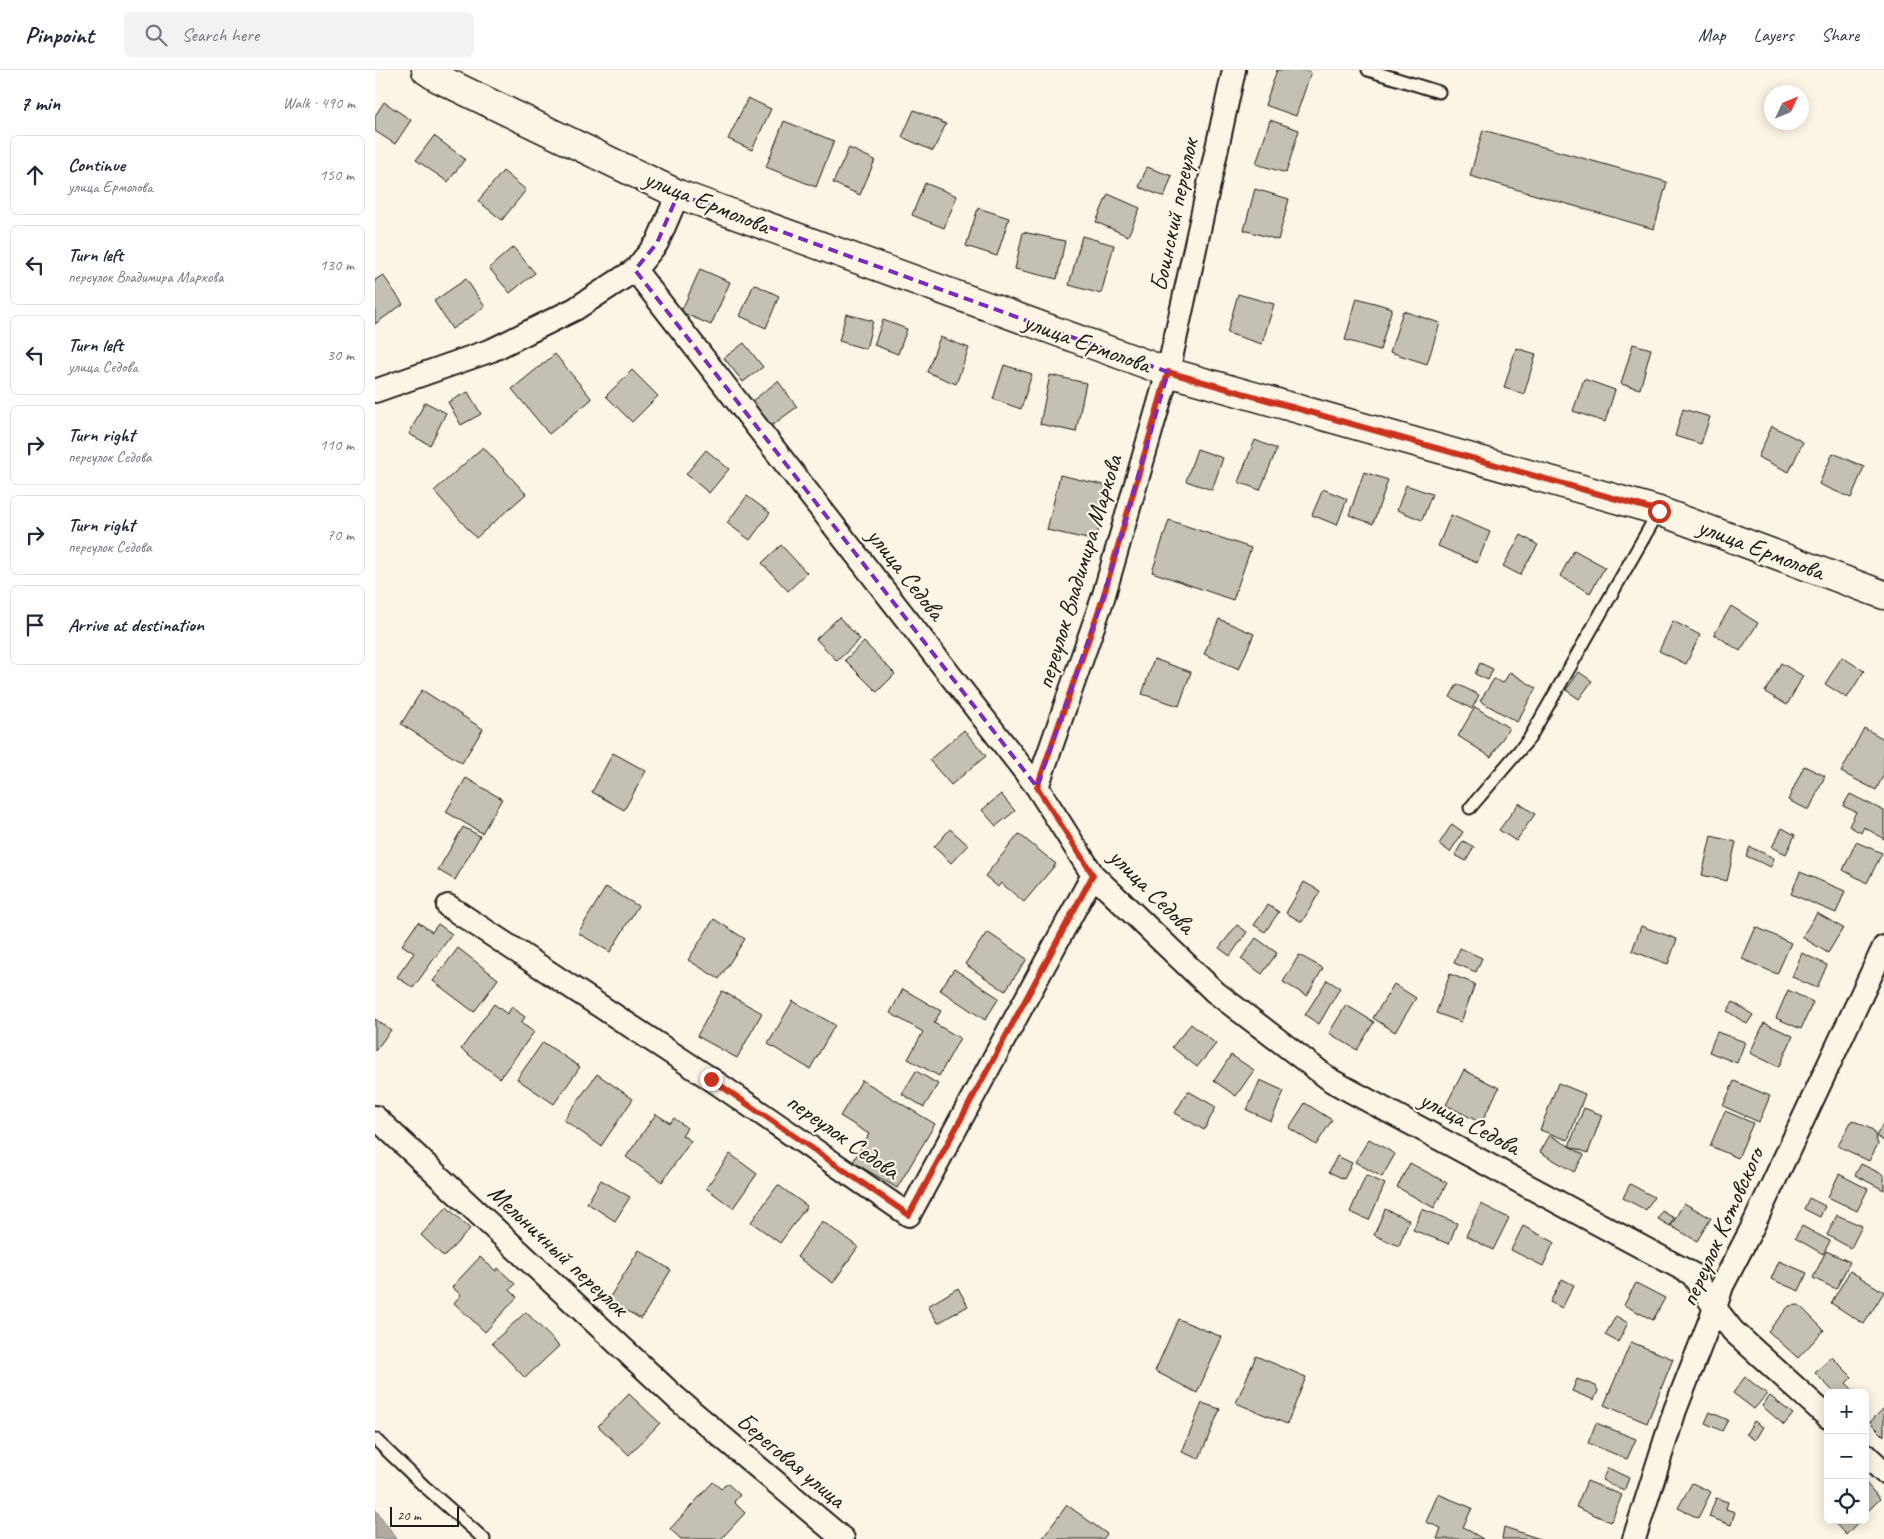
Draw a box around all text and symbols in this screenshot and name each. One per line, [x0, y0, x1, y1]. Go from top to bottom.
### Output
search box [124, 12, 474, 57]
text: Pinpoint [25, 20, 94, 50]
icon: search [142, 21, 170, 49]
text: Search here [182, 23, 259, 47]
text: Map [1698, 24, 1726, 46]
text: Layers [1754, 24, 1793, 46]
text: Share [1821, 24, 1859, 46]
north arrow [1764, 85, 1809, 130]
text: 7 min [20, 90, 60, 116]
text: Walk · 490 m [283, 93, 355, 113]
street label: Боинский переулок [1142, 133, 1206, 294]
text: Continue [68, 153, 125, 177]
icon: ahead [21, 161, 49, 189]
street label: улица Ермолова [638, 162, 777, 243]
text: 150 m [320, 165, 354, 185]
text: улица Ермолова [68, 177, 153, 197]
text: Turn left [68, 243, 123, 267]
icon: left [21, 251, 49, 279]
text: 130 m [320, 255, 354, 275]
text: переулок Владимира Маркова [68, 267, 223, 287]
street label: улица Ермолова [1017, 305, 1157, 382]
text: Turn left [68, 333, 123, 357]
icon: left [21, 341, 49, 369]
text: 30 m [327, 345, 354, 365]
text: улица Седова [68, 357, 138, 377]
text: Turn right [68, 423, 135, 447]
icon: right [21, 431, 49, 459]
text: 110 m [320, 435, 354, 455]
text: переулок Седова [68, 447, 152, 467]
street label: переулок Владимира Маркова [1028, 449, 1130, 693]
route start [1648, 500, 1671, 523]
street label: улица Ермолова [1692, 510, 1831, 589]
text: Turn right [68, 513, 135, 537]
street label: улица Седова [859, 520, 954, 629]
icon: right [21, 521, 49, 549]
text: 70 m [327, 525, 354, 545]
text: переулок Седова [68, 537, 152, 557]
icon: arrive [21, 611, 49, 639]
text: Arrive at destination [68, 613, 204, 637]
street label: улица Седова [1101, 840, 1204, 943]
route end [700, 1068, 723, 1091]
street label: улица Седова [1413, 1082, 1528, 1164]
street label: переулок Седова [780, 1085, 907, 1188]
street label: переулок Котовского [1673, 1140, 1773, 1311]
street label: Мельничный переулок [481, 1177, 637, 1325]
map controls [1824, 1389, 1869, 1524]
button: + [1824, 1389, 1869, 1434]
street label: Береговая улица [730, 1405, 854, 1516]
button: − [1824, 1434, 1869, 1479]
button: locate [1824, 1479, 1869, 1524]
scale bar [390, 1504, 459, 1527]
text: 20 m [397, 1507, 421, 1524]

